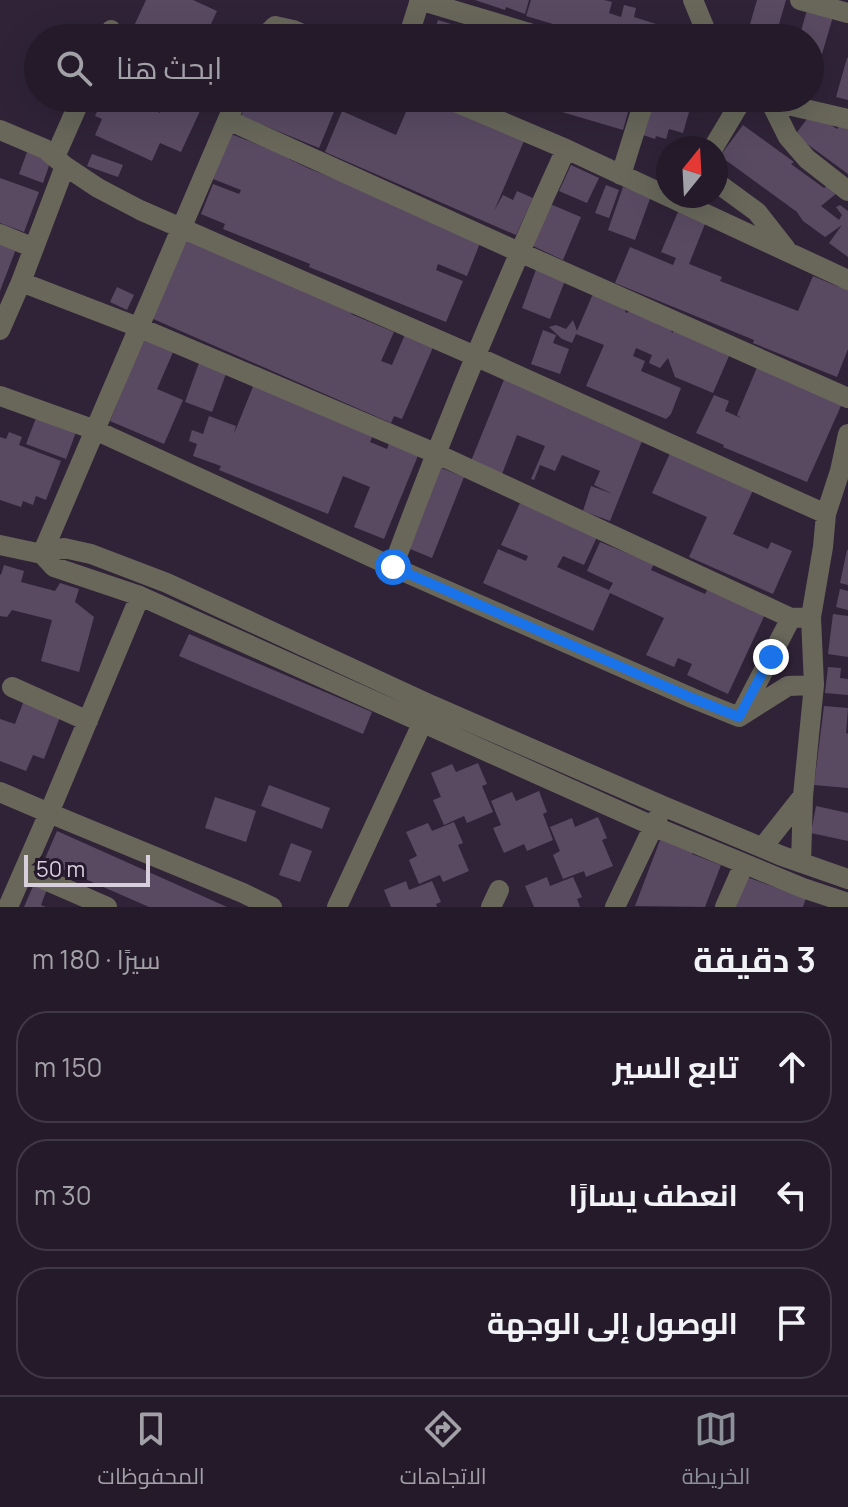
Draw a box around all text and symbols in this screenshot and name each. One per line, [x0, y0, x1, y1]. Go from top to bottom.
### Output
search box [24, 24, 824, 112]
icon: search [52, 46, 96, 90]
text: ابحث هنا [116, 47, 222, 88]
north arrow [656, 136, 728, 208]
route start [375, 549, 411, 585]
route end [753, 639, 789, 675]
scale bar [24, 851, 150, 887]
text: 50 m [36, 854, 85, 884]
text: 3 دقيقة [693, 936, 816, 982]
text: سيرًا · 180 m [32, 941, 161, 977]
icon: ahead [770, 1045, 814, 1089]
text: تابع السير [613, 1046, 738, 1087]
text: 150 m [34, 1049, 102, 1085]
icon: left [770, 1173, 814, 1217]
text: انعطف يسارًا [568, 1174, 738, 1215]
text: 30 m [34, 1177, 92, 1213]
icon: arrive [770, 1301, 814, 1345]
text: الوصول إلى الوجهة [487, 1302, 738, 1343]
tab: المحفوظات [98, 1407, 205, 1497]
tab: الاتجاهات [400, 1407, 487, 1497]
tab: الخريطة [682, 1407, 750, 1497]

